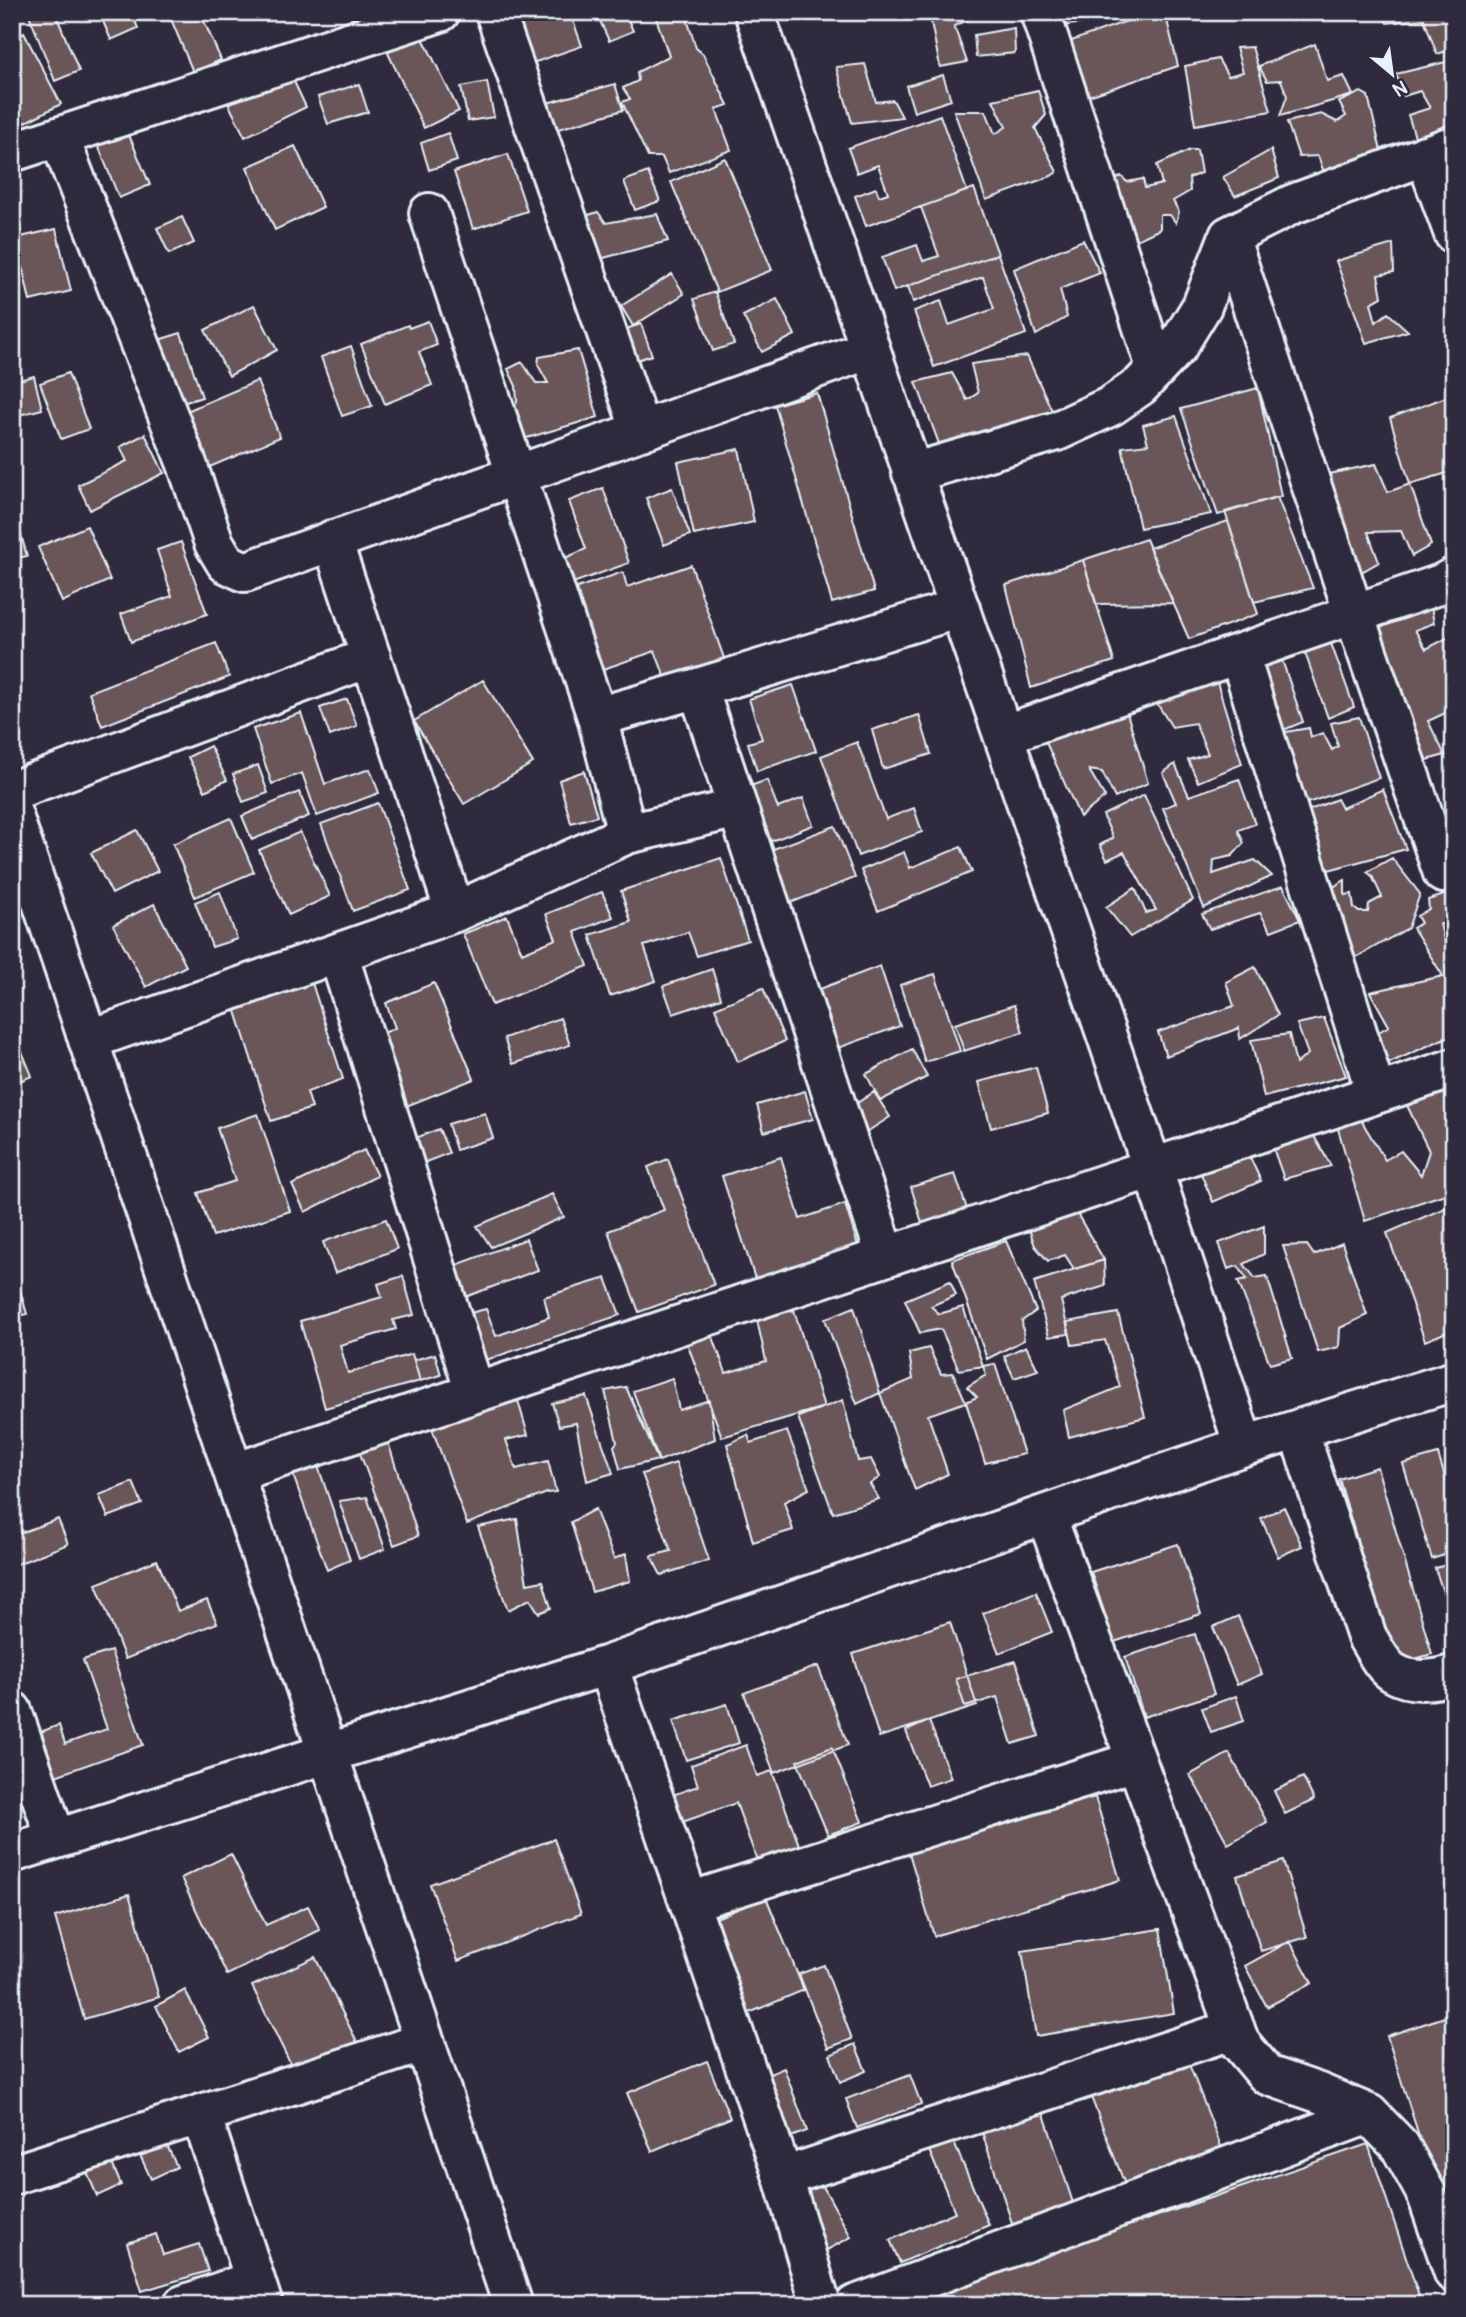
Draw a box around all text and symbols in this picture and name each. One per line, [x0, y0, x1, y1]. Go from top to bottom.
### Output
north arrow [1358, 38, 1428, 108]
text: N [1388, 74, 1411, 102]

